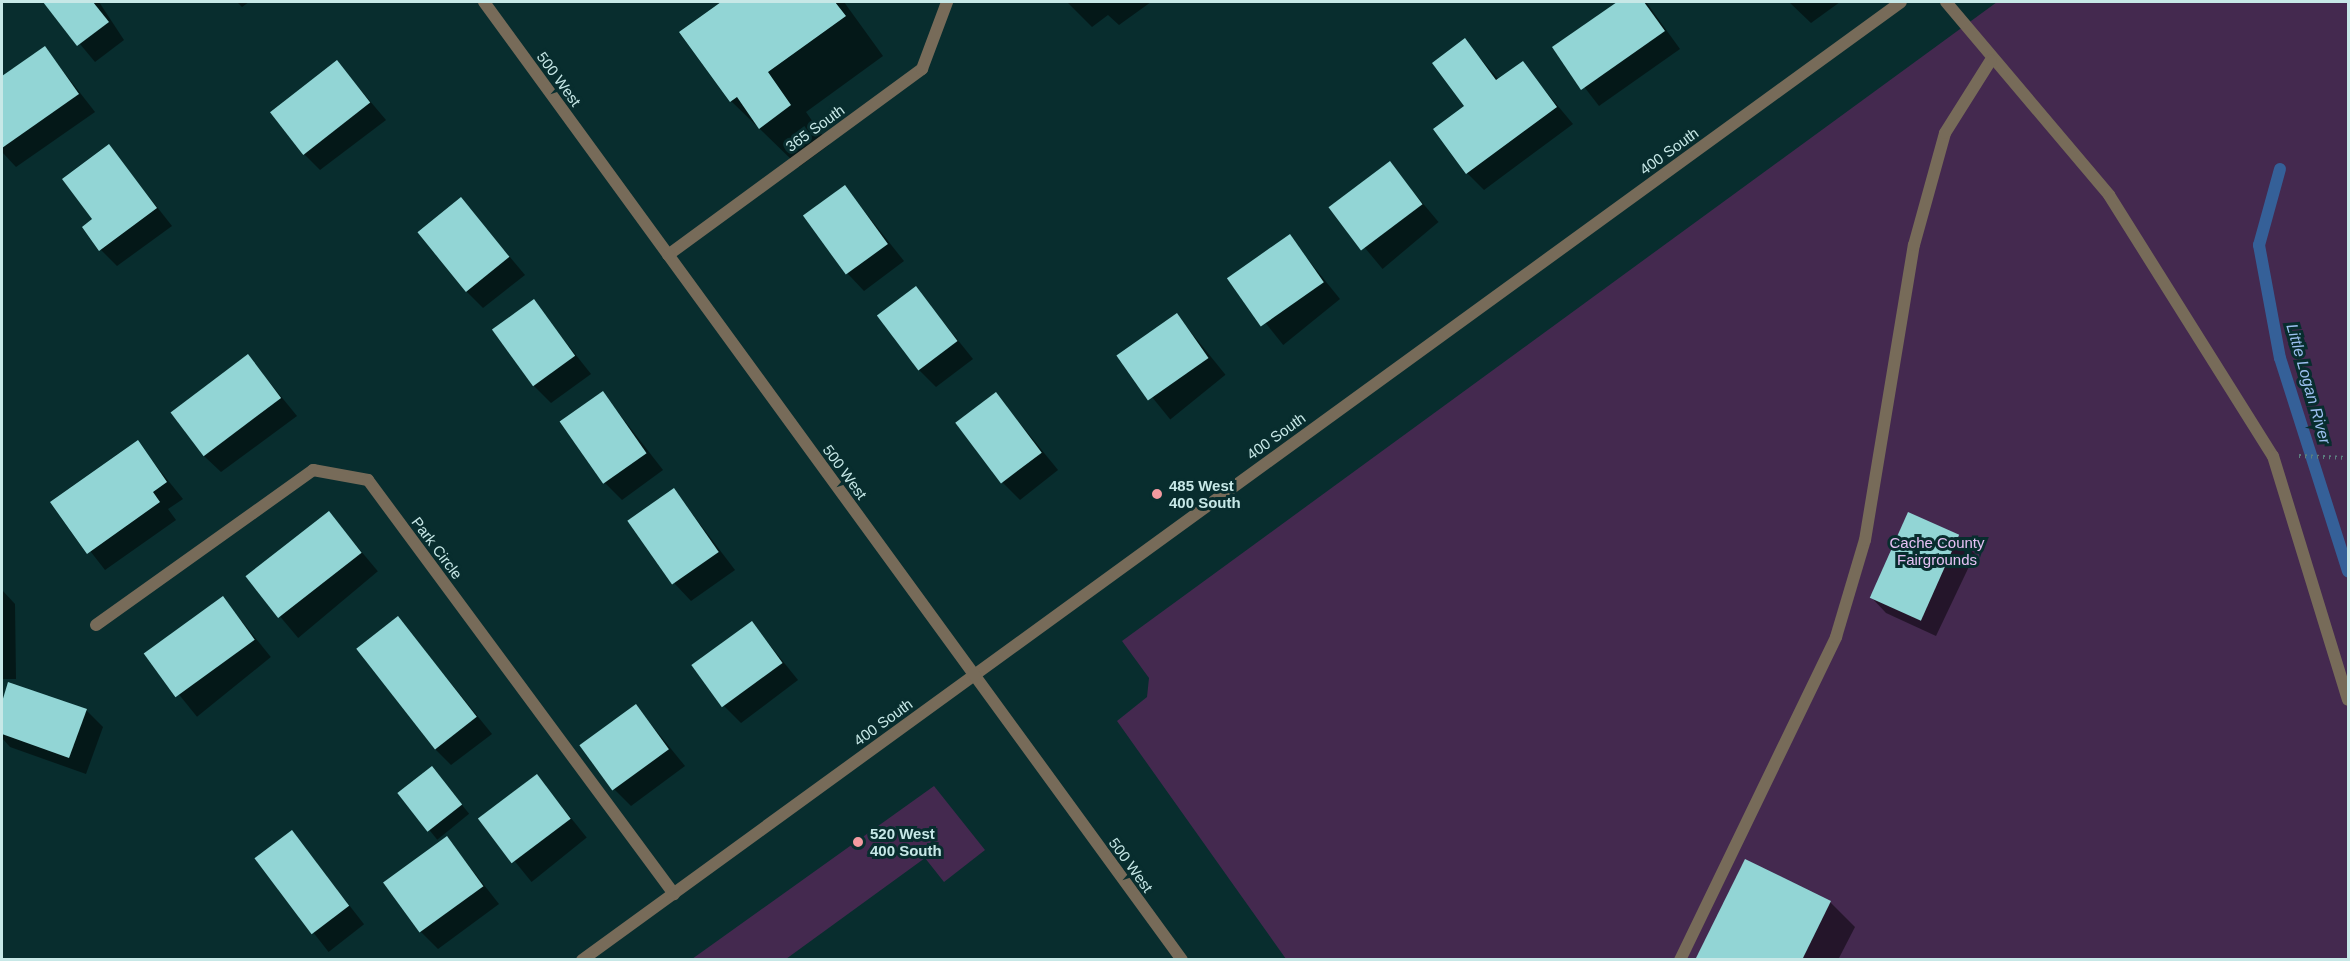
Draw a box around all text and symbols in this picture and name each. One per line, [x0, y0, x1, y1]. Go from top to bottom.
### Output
street label: 500 West [533, 48, 585, 110]
street label: 365 South [782, 101, 848, 155]
street label: 400 South [1636, 124, 1702, 178]
water label: Little Logan River [2282, 322, 2334, 446]
street label: 400 South [1243, 409, 1309, 463]
street label: 500 West [819, 441, 871, 503]
place label: 485 West 400 South [1169, 476, 1241, 511]
marker: 485 West 400 South [1150, 487, 1164, 501]
street label: Park Circle [408, 513, 466, 583]
park label: Cache County Fairgrounds [1889, 533, 1985, 568]
street label: 400 South [850, 695, 916, 749]
place label: 520 West 400 South [870, 824, 942, 859]
street label: 500 West [1105, 834, 1157, 896]
marker: 520 West 400 South [851, 835, 865, 849]

